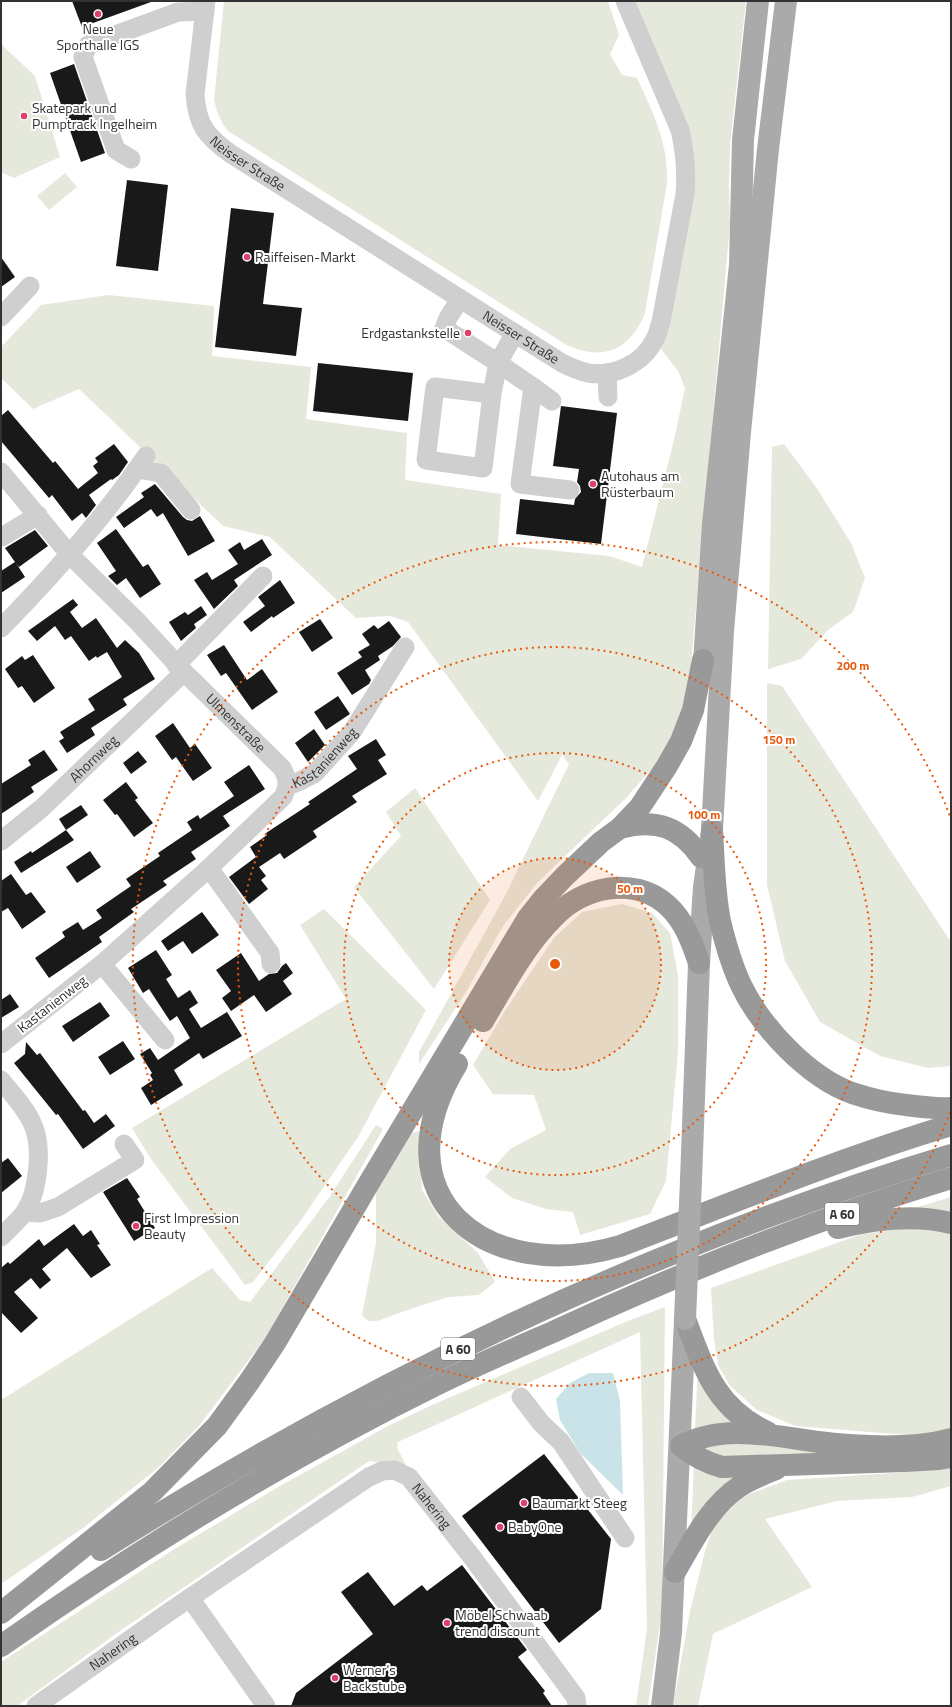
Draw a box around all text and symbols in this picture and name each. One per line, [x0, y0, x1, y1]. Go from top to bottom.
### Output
marker: Neue Sporthalle IGS [93, 9, 103, 19]
place label: Neue Sporthalle IGS [57, 18, 139, 55]
place label: Skatepark und Pumptrack Ingelheim [32, 97, 157, 134]
marker: Skatepark und Pumptrack Ingelheim [19, 111, 29, 121]
street label: Neisser Straße [205, 130, 290, 196]
place label: Raiffeisen-Markt [255, 246, 356, 267]
marker: Raiffeisen-Markt [242, 252, 252, 262]
street label: Neisser Straße [479, 305, 564, 369]
place label: Erdgastankstelle [361, 322, 460, 343]
marker: Erdgastankstelle [463, 328, 473, 338]
place label: Autohaus am Rüsterbaum [601, 465, 679, 502]
marker: Autohaus am Rüsterbaum [588, 479, 598, 489]
text: 200 m [837, 656, 869, 675]
street label: Ulmenstraße [201, 688, 271, 757]
street label: Kastanienweg [289, 722, 362, 793]
street label: Ahornweg [64, 730, 122, 787]
text: 150 m [763, 730, 795, 749]
text: 100 m [688, 805, 720, 824]
text: 50 m [617, 879, 643, 898]
centre of rings [548, 957, 562, 971]
street label: Kastanienweg [12, 970, 91, 1038]
road number: A 60 [825, 1203, 859, 1225]
place label: First Impression Beauty [144, 1207, 239, 1244]
marker: First Impression Beauty [131, 1221, 141, 1231]
road number: A 60 [441, 1338, 475, 1360]
street label: Nahering [407, 1478, 457, 1533]
place label: Baumarkt Steeg [532, 1492, 627, 1513]
marker: Baumarkt Steeg [519, 1498, 529, 1508]
place label: BabyOne [508, 1516, 561, 1537]
marker: BabyOne [495, 1522, 505, 1532]
place label: Möbel Schwaab trend discount [455, 1604, 548, 1641]
marker: Möbel Schwaab trend discount [442, 1618, 452, 1628]
street label: Nahering [84, 1627, 140, 1675]
place label: Werner's Backstube [343, 1659, 405, 1696]
marker: Werner's Backstube [330, 1673, 340, 1683]

